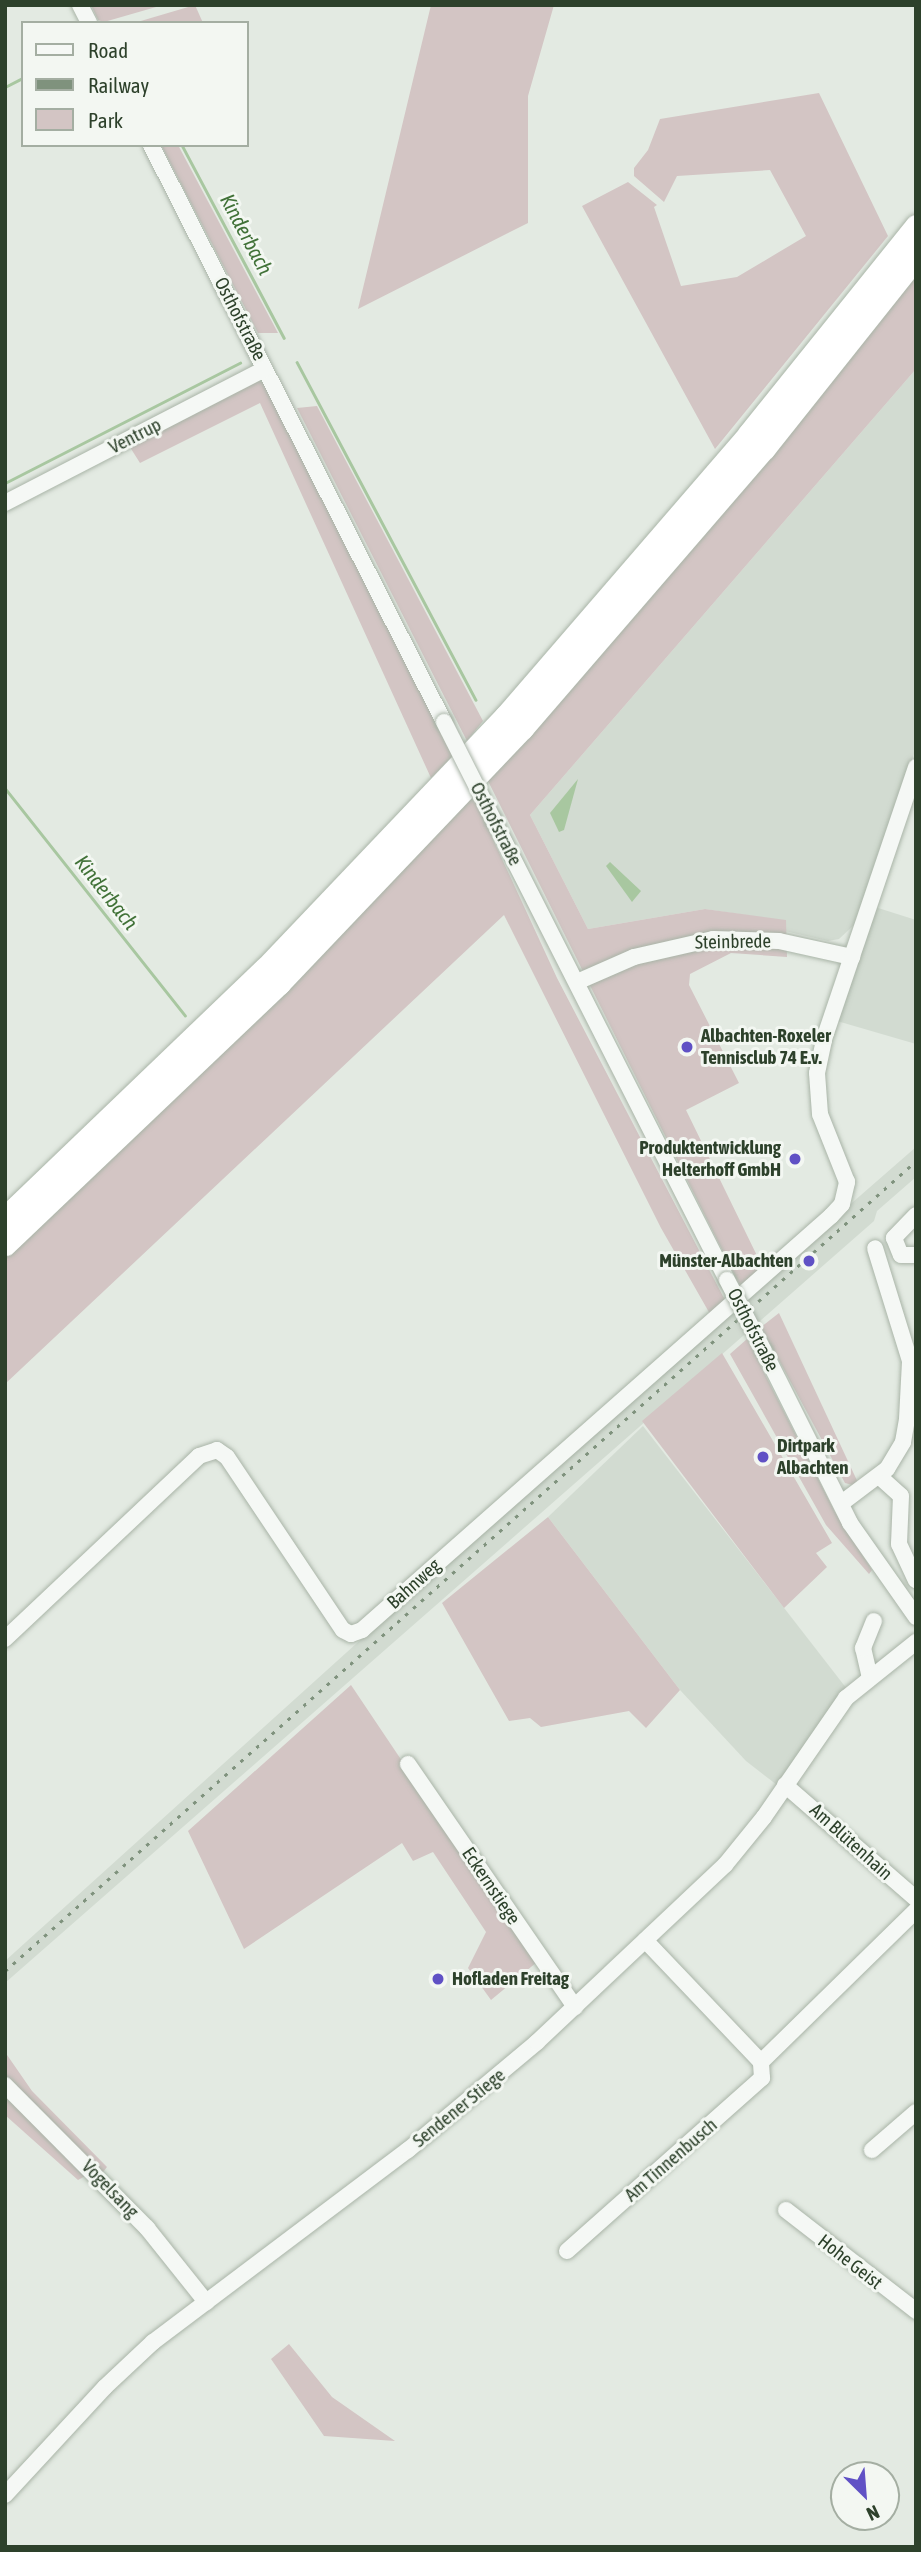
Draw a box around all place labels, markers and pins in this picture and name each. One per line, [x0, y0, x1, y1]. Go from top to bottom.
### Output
place label: Albachten-Roxeler Tennisclub 74 E.v. [701, 1025, 831, 1069]
marker: Albachten-Roxeler Tennisclub 74 E.v. [679, 1039, 695, 1055]
place label: Produktentwicklung Helterhoff GmbH [639, 1137, 781, 1181]
marker: Produktentwicklung Helterhoff GmbH [787, 1151, 803, 1167]
place label: Münster-Albachten [659, 1250, 793, 1272]
marker: Münster-Albachten [799, 1251, 819, 1271]
place label: Dirtpark Albachten [777, 1435, 849, 1479]
marker: Dirtpark Albachten [755, 1449, 771, 1465]
place label: Hofladen Freitag [452, 1968, 569, 1990]
marker: Hofladen Freitag [430, 1971, 446, 1987]

